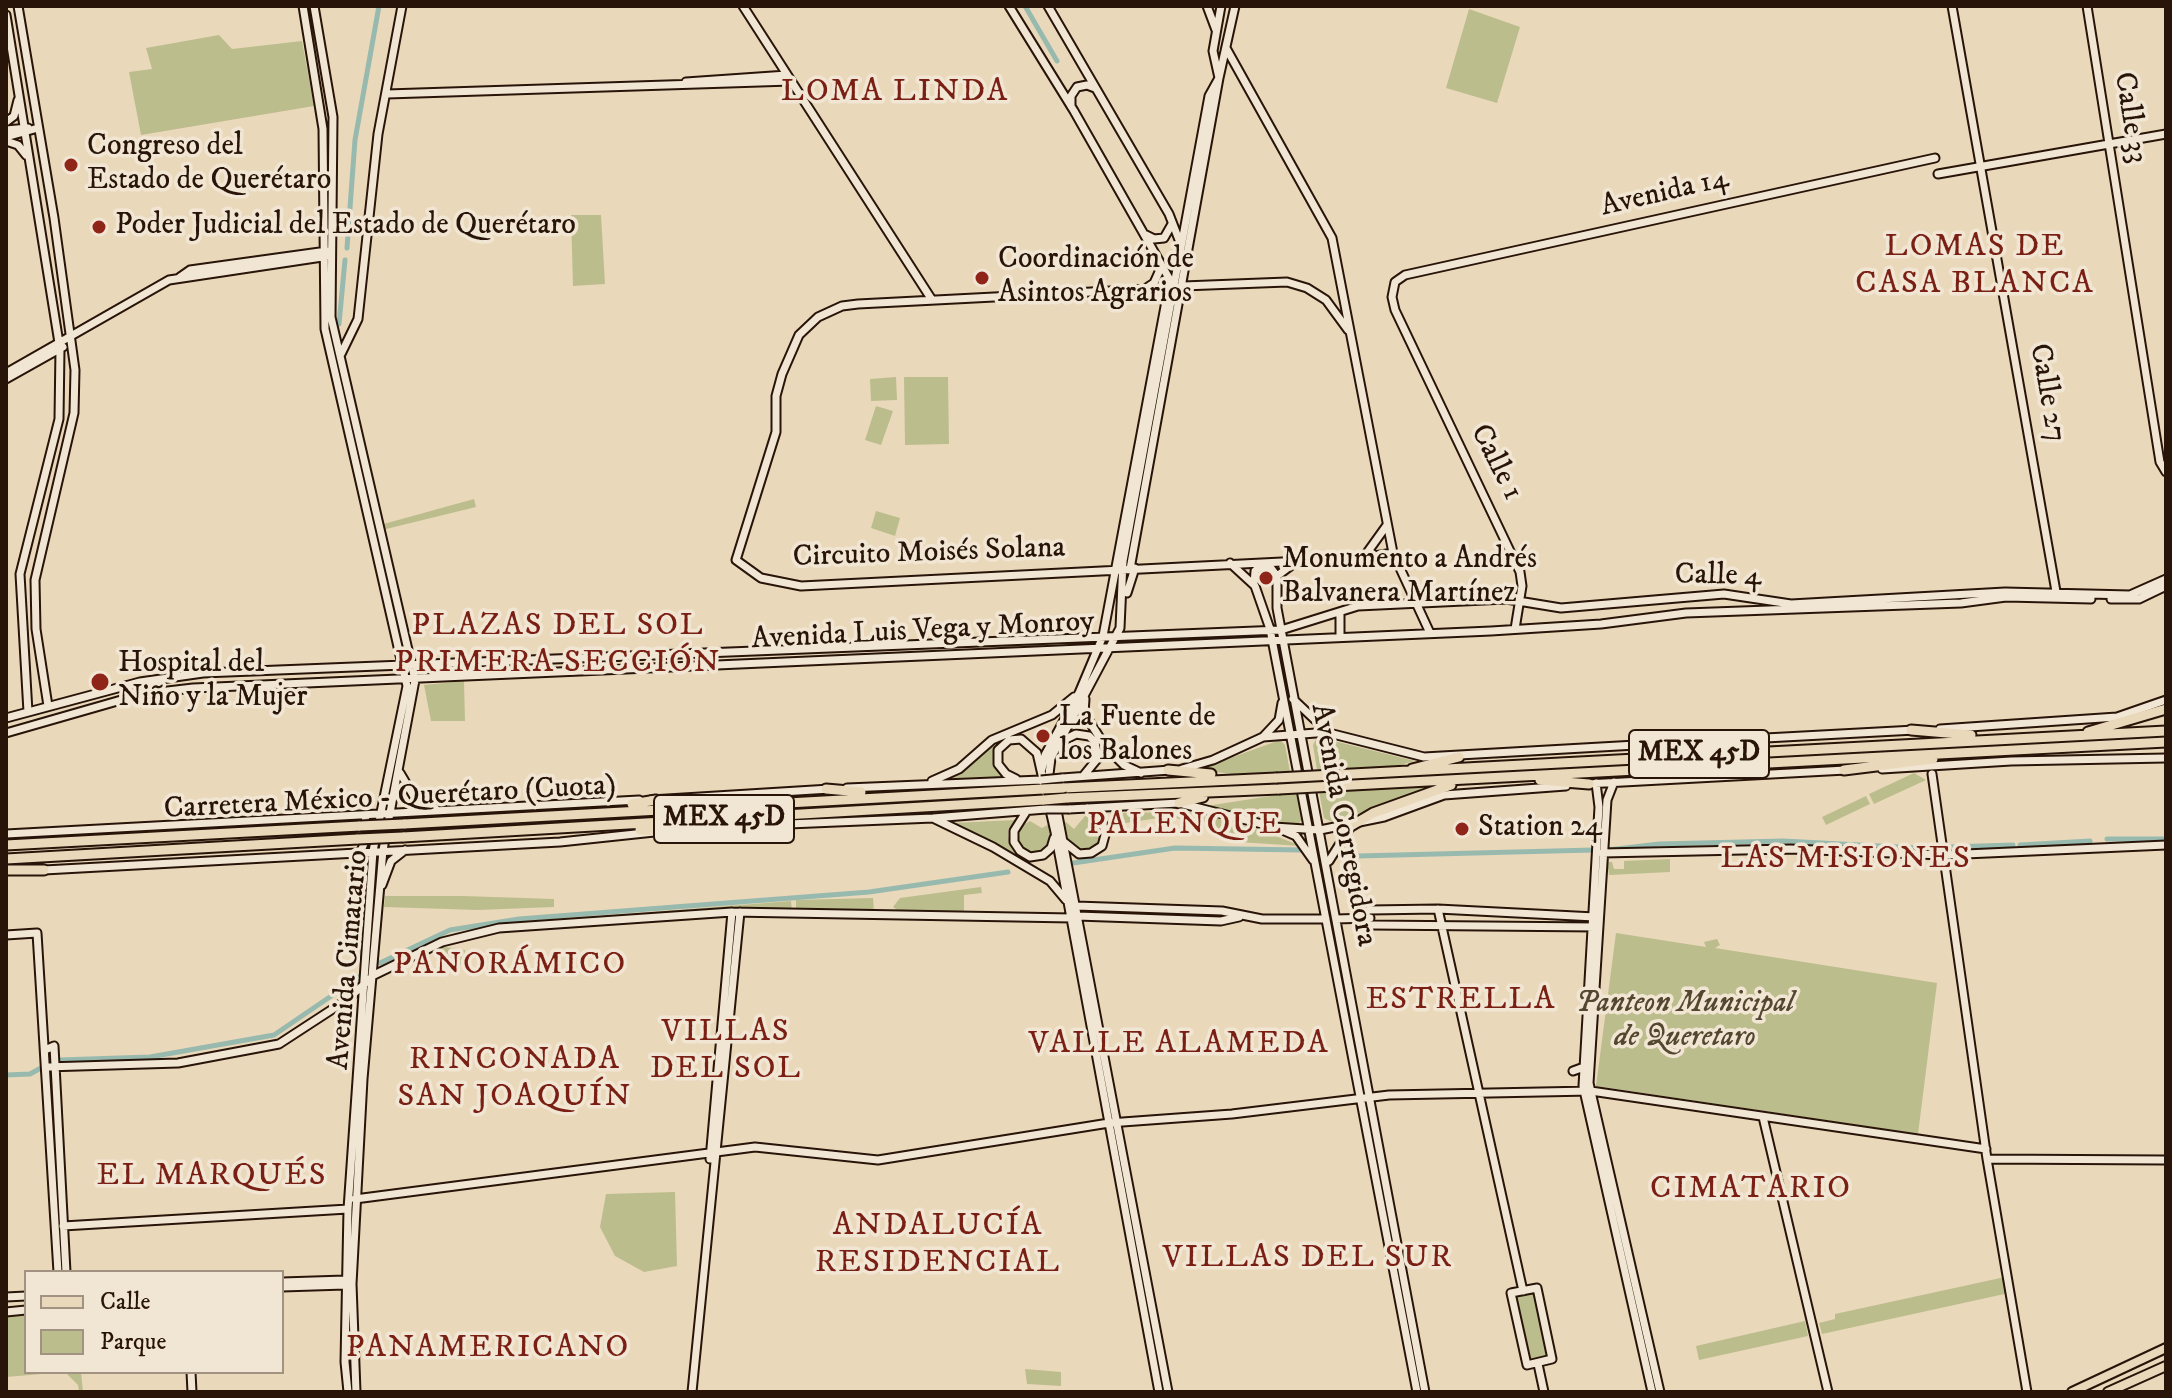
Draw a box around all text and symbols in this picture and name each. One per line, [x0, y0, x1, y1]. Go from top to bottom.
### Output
street label: Calle 33 [2104, 70, 2154, 166]
district label: LOMA LINDA [781, 74, 1009, 112]
place label: Congreso del Estado de Querétaro [87, 130, 331, 200]
marker: Congreso del Estado de Querétaro [62, 156, 80, 174]
street label: Avenida 14 [1598, 162, 1732, 226]
place label: Poder Judicial del Estado de Querétaro [115, 209, 576, 245]
marker: Poder Judicial del Estado de Querétaro [90, 218, 108, 236]
district label: LOMAS DE CASA BLANCA [1855, 229, 2095, 304]
place label: Coordinación de Asintos Agrarios [998, 243, 1194, 314]
marker: Coordinación de Asintos Agrarios [973, 269, 991, 287]
street label: Calle 27 [2020, 341, 2072, 445]
street label: Calle 1 [1461, 419, 1529, 507]
street label: Circuito Moisés Solana [792, 531, 1066, 577]
place label: Monumento a Andrés Balvanera Martínez [1282, 543, 1537, 614]
street label: Calle 4 [1674, 558, 1762, 596]
marker: Monumento a Andrés Balvanera Martínez [1257, 569, 1275, 587]
street label: Avenida Luis Vega y Monroy [751, 605, 1095, 659]
district label: PLAZAS DEL SOL PRIMERA SECCIÓN [395, 608, 721, 683]
place label: Hospital del Niño y la Mujer [118, 647, 307, 718]
marker: Hospital del Niño y la Mujer [89, 671, 111, 693]
place label: La Fuente de los Balones [1059, 701, 1216, 772]
street label: Avenida Corregidora [1301, 701, 1383, 949]
marker: La Fuente de los Balones [1034, 727, 1052, 745]
road number: MEX 45D [1629, 730, 1769, 778]
street label: Carretera México - Querétaro (Cuota) [163, 769, 617, 829]
road number: MEX 45D [654, 795, 794, 843]
district label: PALENQUE [1087, 807, 1283, 845]
place label: Station 24 [1478, 811, 1602, 847]
marker: Station 24 [1453, 820, 1471, 838]
district label: LAS MISIONES [1720, 841, 1972, 879]
street label: Avenida Cimatario [322, 849, 378, 1071]
district label: PANORÁMICO [393, 947, 627, 985]
district label: ESTRELLA [1366, 982, 1556, 1020]
park label: Panteon Municipal de Queretaro [1576, 987, 1794, 1058]
district label: VILLAS DEL SOL [650, 1014, 802, 1089]
district label: VALLE ALAMEDA [1028, 1026, 1330, 1064]
district label: RINCONADA SAN JOAQUÍN [398, 1042, 632, 1117]
district label: EL MARQUÉS [97, 1158, 327, 1196]
district label: CIMATARIO [1650, 1171, 1852, 1209]
district label: ANDALUCÍA RESIDENCIAL [815, 1208, 1061, 1283]
district label: VILLAS DEL SUR [1163, 1240, 1453, 1278]
legend [24, 1270, 284, 1374]
text: Calle [100, 1287, 150, 1317]
text: Parque [100, 1327, 166, 1357]
district label: PANAMERICANO [346, 1330, 630, 1368]

